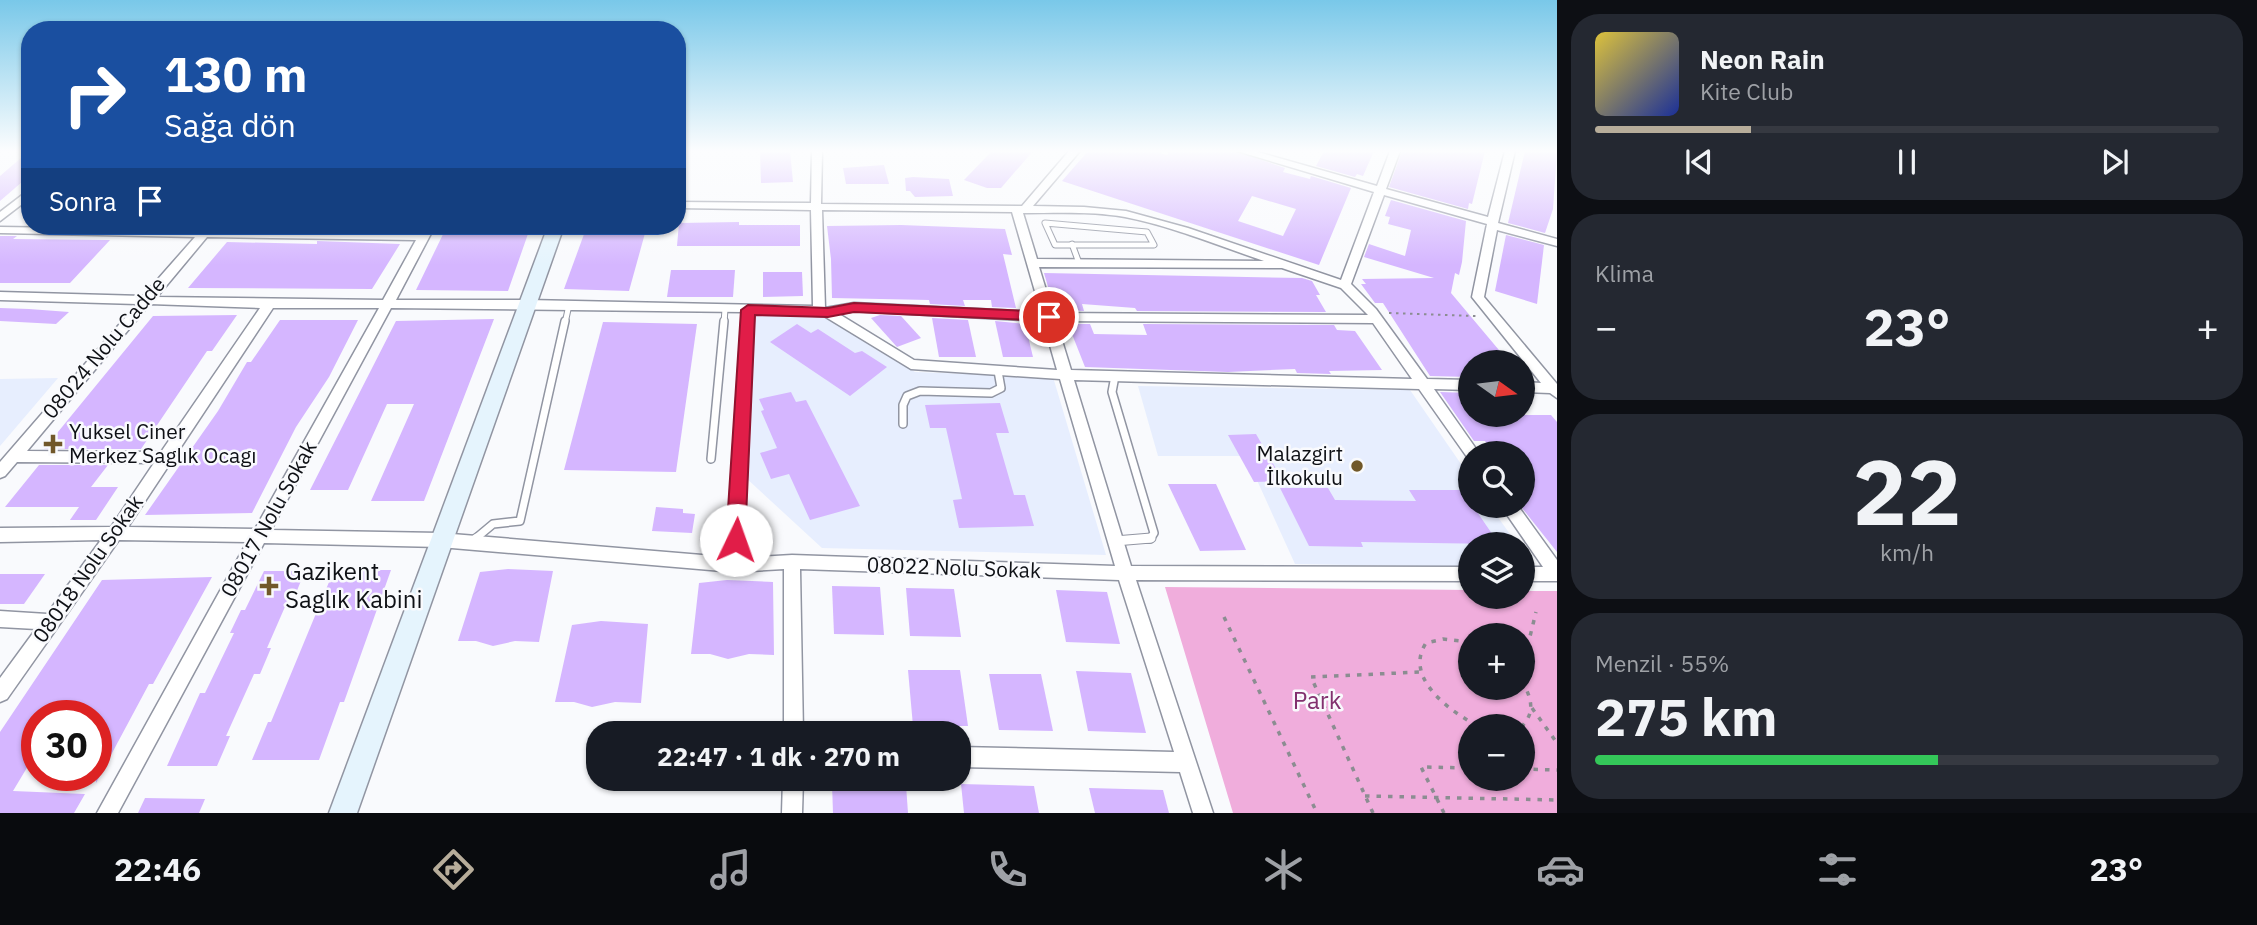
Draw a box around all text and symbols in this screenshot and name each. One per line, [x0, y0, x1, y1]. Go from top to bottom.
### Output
text: 130 m [164, 42, 308, 105]
text: Neon Rain [1700, 42, 1825, 76]
icon: right [49, 49, 140, 140]
text: Kite Club [1700, 76, 1793, 106]
text: Sağa dön [164, 104, 296, 146]
icon: previous [1680, 143, 1718, 181]
icon: pause [1888, 143, 1926, 181]
icon: next [2096, 143, 2134, 181]
icon: arrive [131, 182, 169, 220]
text: Sonra [49, 184, 117, 218]
text: Klima [1595, 258, 1654, 288]
street label: 08024 Nolu Cadde [36, 270, 171, 424]
pin [1019, 287, 1079, 347]
text: 23° [1864, 293, 1950, 360]
icon: arrive [1030, 298, 1068, 336]
text: − [1595, 302, 1618, 351]
text: + [2196, 302, 2219, 351]
north arrow [1458, 350, 1535, 427]
map controls [1458, 350, 1535, 791]
place label: Yuksel Ciner Merkez Saglık Ocagı [69, 417, 257, 469]
text: 22 [1852, 432, 1962, 550]
marker: Yuksel Ciner Merkez Saglık Ocagı [43, 434, 63, 454]
street label: 08017 Nolu Sokak [214, 435, 323, 602]
place label: Malazgirt İlkokulu [1257, 439, 1343, 491]
button: search [1458, 441, 1535, 518]
marker: Malazgirt İlkokulu [1349, 458, 1365, 474]
street label: 08018 Nolu Sokak [26, 489, 149, 648]
position arrow [699, 503, 773, 577]
button: layers [1458, 532, 1535, 609]
text: km/h [1880, 537, 1934, 567]
street label: 08022 Nolu Sokak [866, 550, 1042, 584]
place label: Gazikent Saglık Kabini [285, 555, 423, 615]
marker: Gazikent Saglık Kabini [259, 576, 279, 596]
button: + [1458, 623, 1535, 700]
text: Menzil · 55% [1595, 648, 1729, 678]
text: 275 km [1595, 683, 1777, 750]
park label: Park [1293, 684, 1342, 716]
speed limit sign: 30 [21, 700, 112, 791]
button: − [1458, 714, 1535, 791]
text: 22:47 · 1 dk · 270 m [657, 739, 900, 773]
icon: directions [429, 845, 478, 894]
icon: music [706, 845, 755, 894]
icon: phone [983, 845, 1032, 894]
icon: climate [1259, 845, 1308, 894]
icon: car [1536, 845, 1585, 894]
icon: filters [1813, 845, 1862, 894]
text: 22:46 [114, 848, 201, 890]
text: 23° [2090, 848, 2143, 890]

